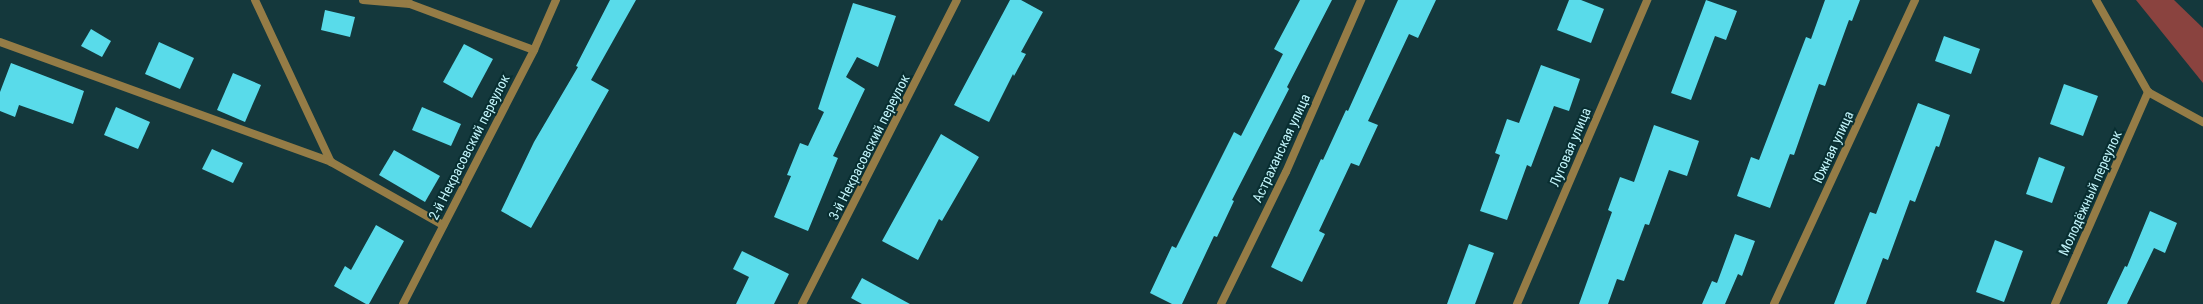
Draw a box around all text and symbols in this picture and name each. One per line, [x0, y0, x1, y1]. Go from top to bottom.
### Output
street label: 2-й Некрасовский переулок [425, 71, 513, 223]
street label: 3-й Некрасовский переулок [825, 71, 913, 223]
street label: Астраханская улица [1248, 91, 1314, 205]
street label: Луговая улица [1546, 105, 1594, 189]
street label: Южная улица [1809, 108, 1857, 186]
street label: Молодёжный переулок [2055, 128, 2125, 258]

